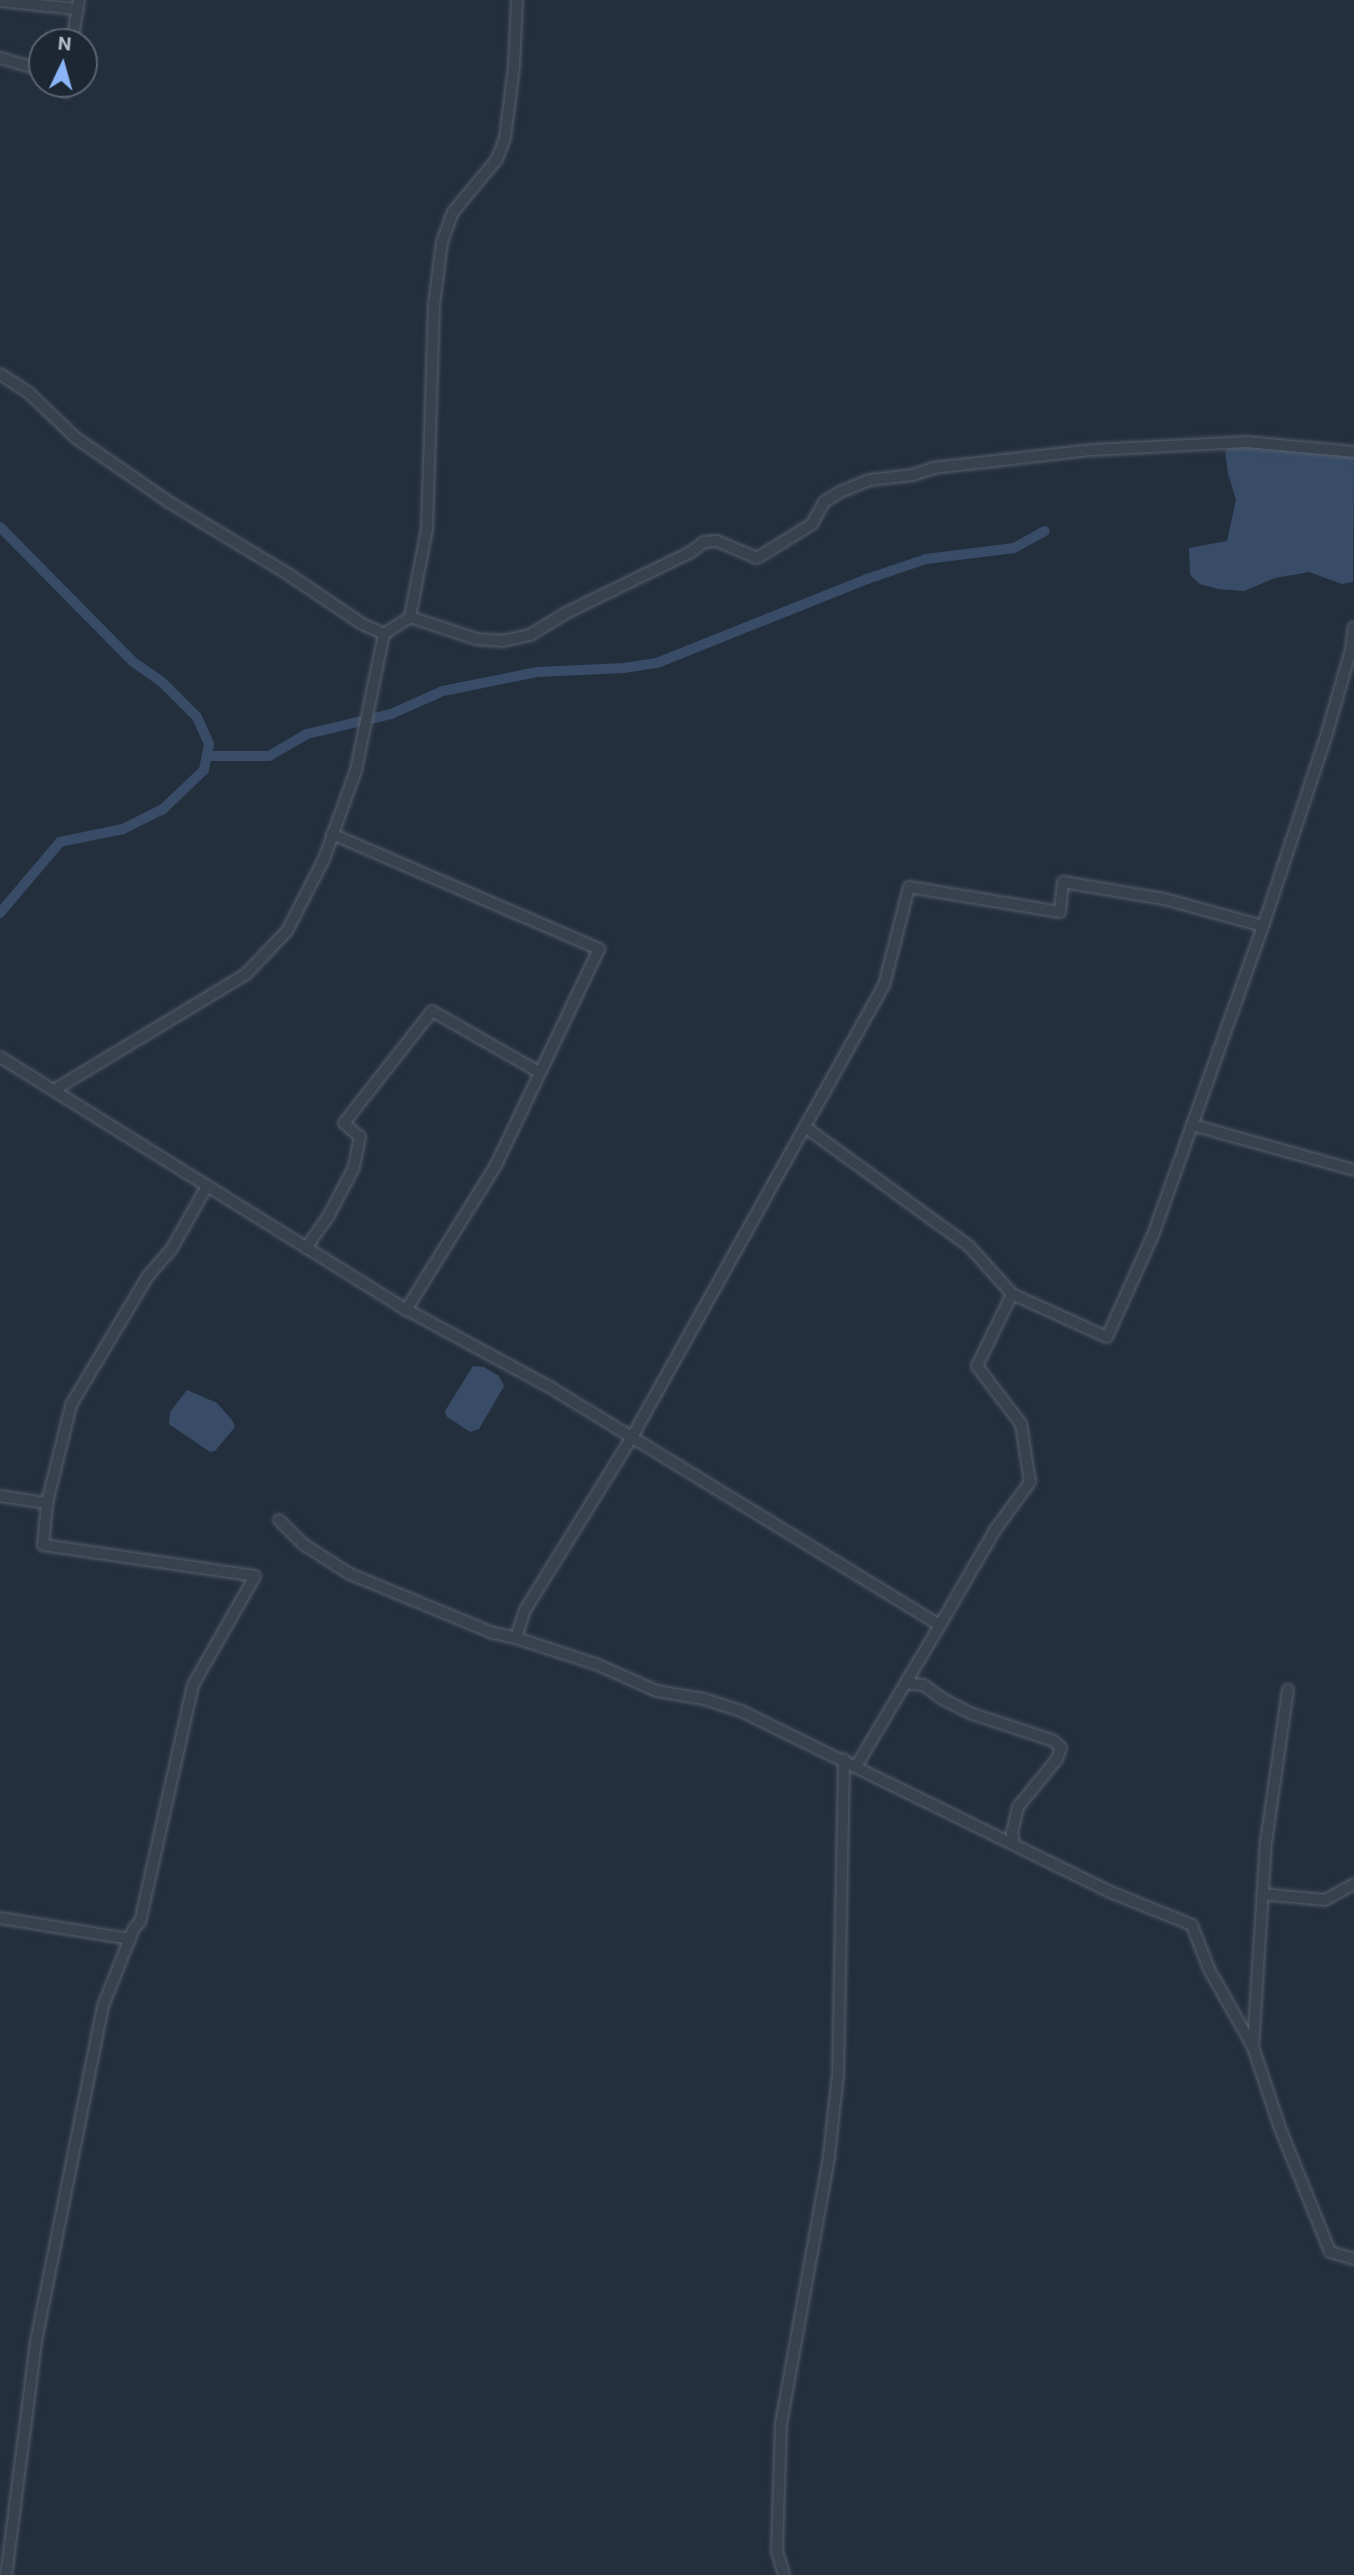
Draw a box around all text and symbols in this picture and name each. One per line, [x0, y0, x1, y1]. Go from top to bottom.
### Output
north arrow [28, 28, 98, 98]
text: N [57, 32, 72, 56]

